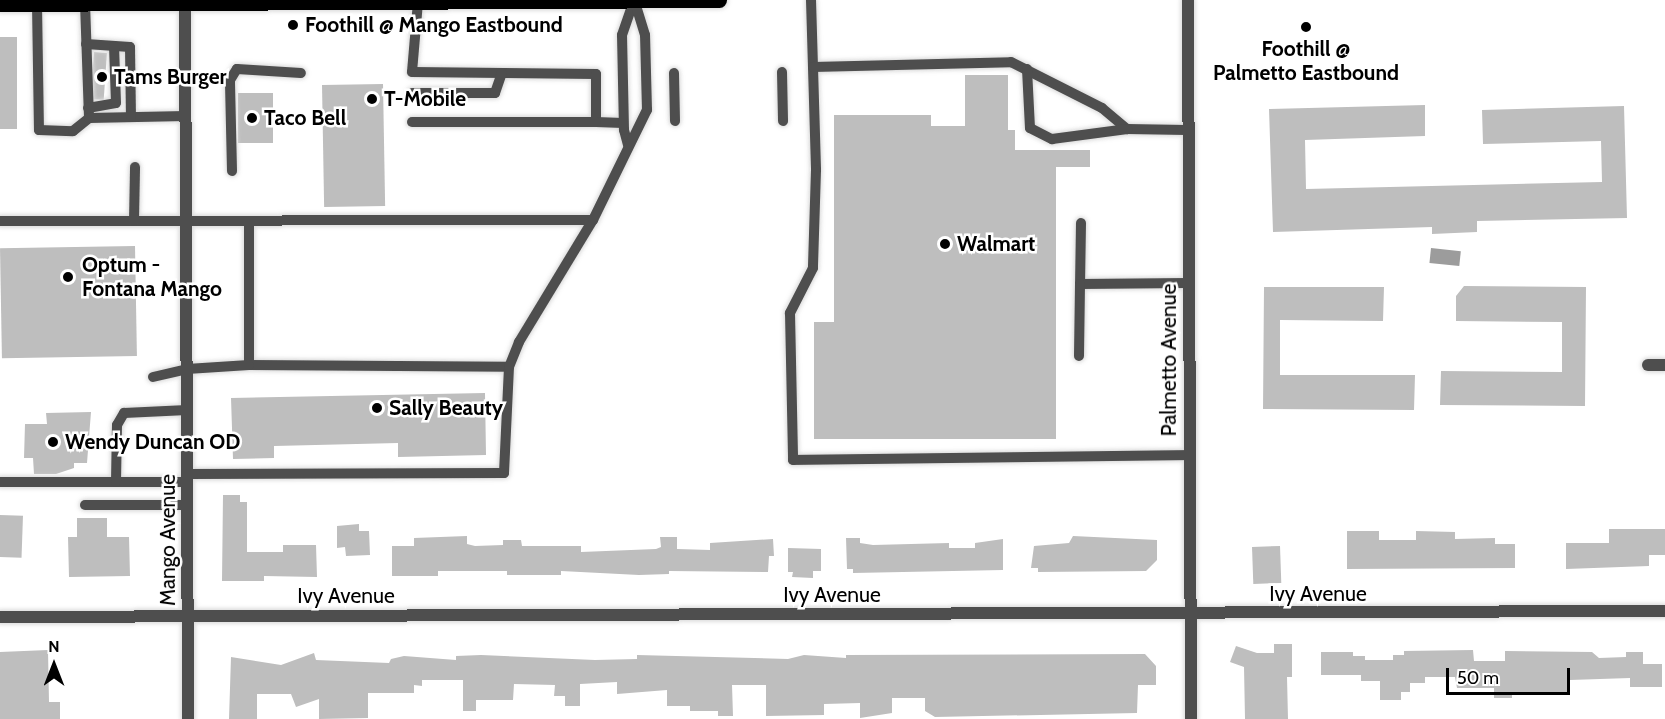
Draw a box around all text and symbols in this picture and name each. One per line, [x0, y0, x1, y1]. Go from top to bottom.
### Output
place label: Foothill @ Mango Eastbound [305, 12, 563, 38]
marker: Foothill @ Mango Eastbound [286, 18, 300, 32]
marker: Foothill @ Palmetto Eastbound [1299, 20, 1313, 34]
place label: Foothill @ Palmetto Eastbound [1213, 36, 1399, 86]
place label: Tams Burger [114, 64, 226, 90]
marker: Tams Burger [95, 70, 109, 84]
place label: T-Mobile [384, 86, 466, 112]
marker: T-Mobile [365, 92, 379, 106]
place label: Taco Bell [264, 105, 346, 131]
marker: Taco Bell [245, 111, 259, 125]
place label: Walmart [957, 231, 1035, 257]
marker: Walmart [938, 237, 952, 251]
place label: Optum - Fontana Mango [82, 252, 222, 302]
marker: Optum - Fontana Mango [59, 268, 77, 286]
street label: Palmetto Avenue [1156, 284, 1182, 436]
place label: Sally Beauty [389, 395, 503, 421]
marker: Sally Beauty [370, 401, 384, 415]
place label: Wendy Duncan OD [65, 429, 240, 455]
marker: Wendy Duncan OD [46, 435, 60, 449]
street label: Mango Avenue [155, 474, 181, 606]
street label: Ivy Avenue [1269, 581, 1367, 607]
street label: Ivy Avenue [783, 582, 881, 608]
street label: Ivy Avenue [297, 583, 395, 609]
north arrow [24, 635, 84, 695]
text: N [48, 637, 60, 656]
scale bar [1449, 656, 1574, 694]
text: 50 m [1457, 667, 1499, 689]

